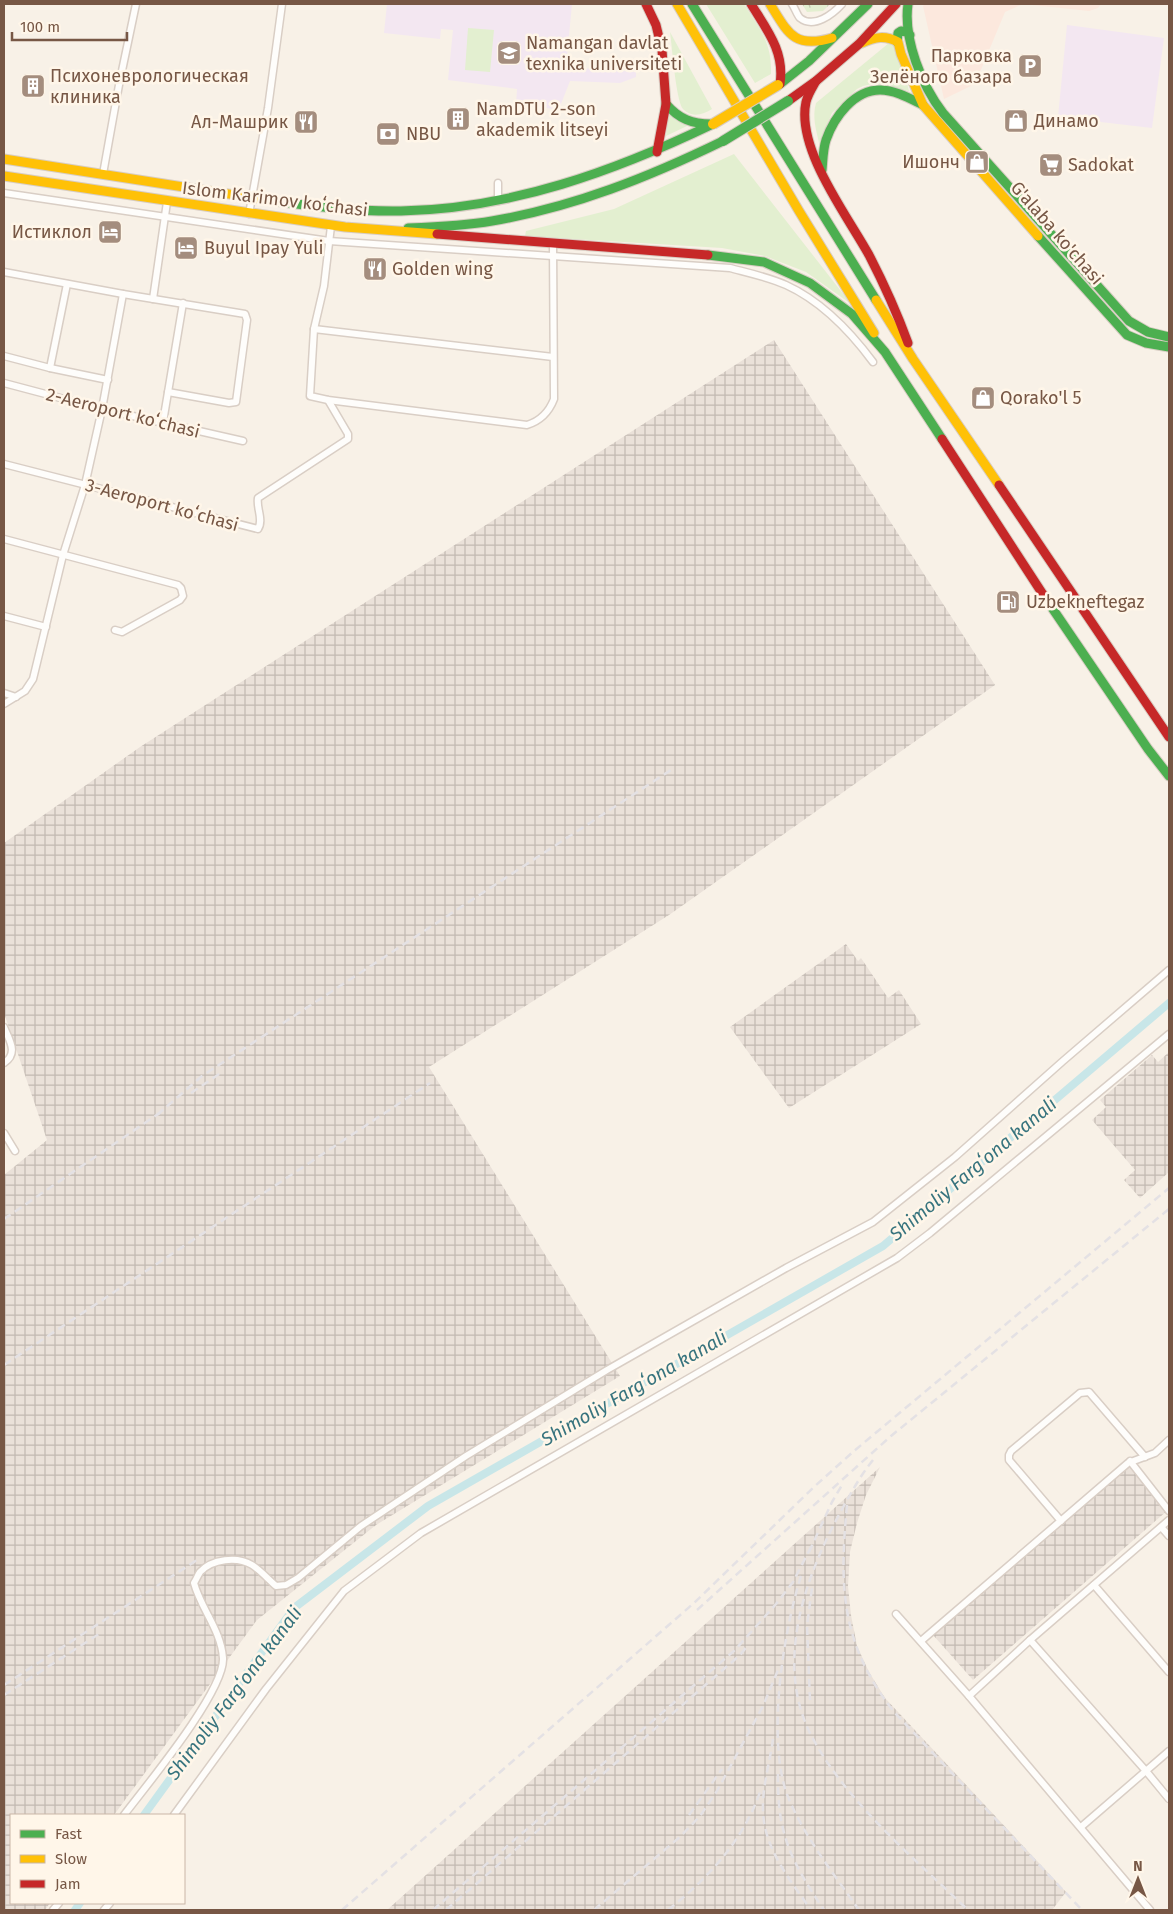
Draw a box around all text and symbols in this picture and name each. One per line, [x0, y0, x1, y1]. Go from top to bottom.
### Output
scale bar [12, 10, 128, 42]
text: 100 m [20, 18, 60, 36]
place label: Namangan davlat texnika universiteti [526, 32, 682, 75]
school or university icon: Namangan davlat texnika universiteti [496, 40, 522, 66]
place label: Парковка Зелёного базара [870, 45, 1012, 88]
parking icon: Парковка Зелёного базара [1017, 53, 1043, 79]
place label: Психоневрологическая клиника [50, 65, 249, 108]
building icon: Психоневрологическая клиника [20, 73, 46, 99]
place label: NamDTU 2-son akademik litseyi [476, 98, 609, 141]
building icon: NamDTU 2-son akademik litseyi [445, 106, 471, 132]
shop icon: Динамо [1003, 108, 1029, 134]
restaurant icon: Ал-Машрик [293, 109, 319, 135]
place label: Динамо [1033, 110, 1099, 132]
place label: Ал-Машрик [191, 111, 289, 133]
bank icon: NBU [375, 121, 401, 147]
place label: NBU [406, 123, 441, 145]
shop icon: Ишонч [964, 149, 990, 175]
place label: Ишонч [902, 151, 960, 173]
supermarket icon: Sadokat [1038, 152, 1064, 178]
place label: Sadokat [1068, 154, 1135, 176]
street label: Islom Karimov koʻchasi [181, 177, 369, 221]
street label: G'alaba ko'chasi [1006, 177, 1108, 289]
hotel icon: Истиклол [97, 219, 123, 245]
place label: Истиклол [12, 221, 92, 243]
hotel icon: Buyul Ipay Yuli [173, 235, 199, 261]
place label: Buyul Ipay Yuli [204, 237, 324, 259]
restaurant icon: Golden wing [362, 256, 388, 282]
place label: Golden wing [392, 258, 493, 280]
street label: 2-Aeroport koʻchasi [44, 383, 202, 443]
shop icon: Qorako'l 5 [970, 385, 996, 411]
place label: Qorako'l 5 [1000, 387, 1081, 409]
street label: 3-Aeroport koʻchasi [83, 474, 241, 536]
fuel station icon: Uzbekneftegaz [995, 589, 1021, 615]
place label: Uzbekneftegaz [1026, 591, 1145, 613]
water label: Shimoliy Fargʻona kanali [884, 1092, 1062, 1246]
water label: Shimoliy Fargʻona kanali [536, 1325, 732, 1451]
water label: Shimoliy Fargʻona kanali [161, 1601, 307, 1785]
legend [10, 1814, 185, 1904]
text: Fast [55, 1825, 82, 1843]
text: Slow [55, 1850, 87, 1868]
north arrow [1113, 1854, 1163, 1904]
text: N [1133, 1858, 1143, 1875]
text: Jam [55, 1875, 81, 1893]

